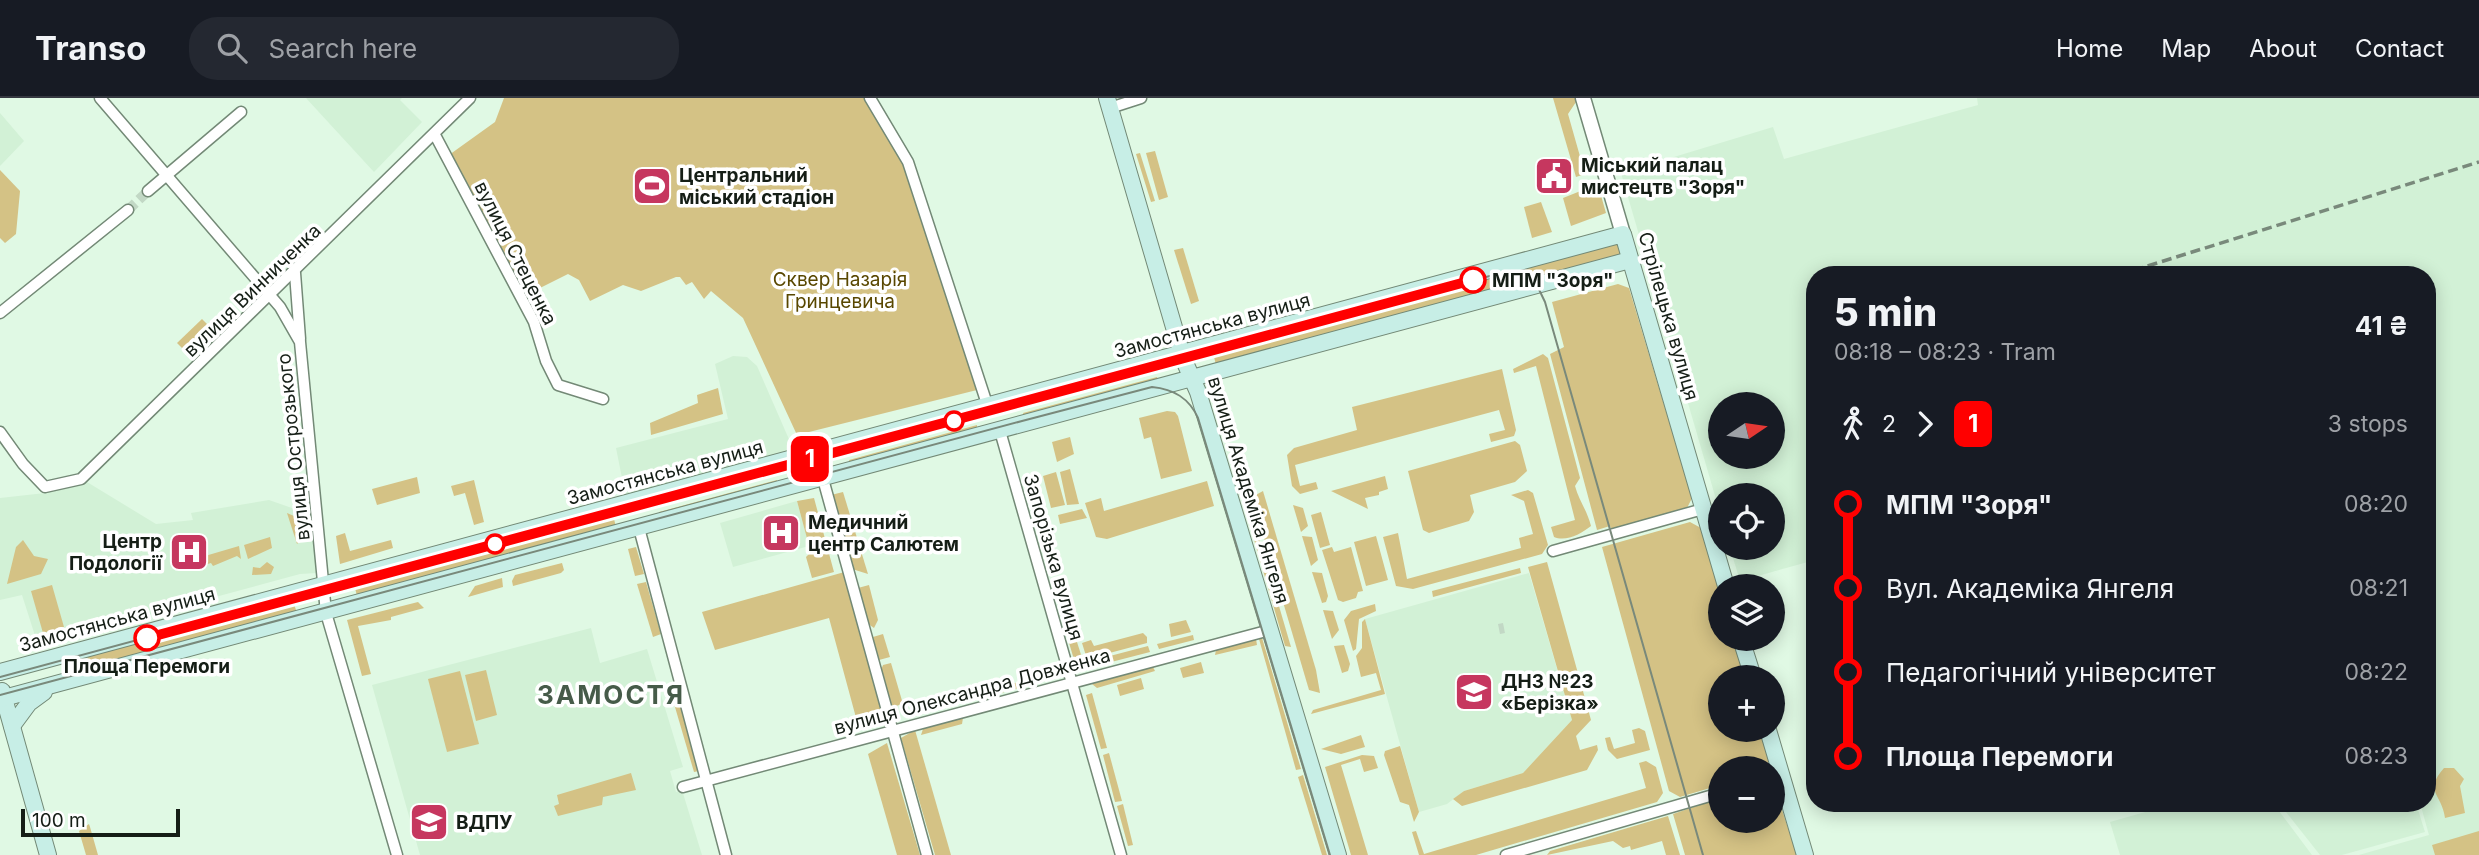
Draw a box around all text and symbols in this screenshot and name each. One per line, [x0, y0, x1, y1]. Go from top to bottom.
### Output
search box [189, 17, 679, 80]
text: Transo [35, 28, 147, 68]
icon: search [213, 29, 251, 67]
text: Search here [269, 33, 417, 64]
text: Home [2056, 34, 2123, 63]
text: Map [2161, 34, 2211, 63]
text: About [2249, 34, 2317, 63]
text: Contact [2355, 34, 2444, 63]
place label: Міський палац мистецтв "Зоря" [1581, 154, 1745, 199]
public building icon: Міський палац мистецтв "Зоря" [1533, 155, 1575, 197]
place label: Центральний міський стадіон [679, 164, 834, 209]
sports icon: Центральний міський стадіон [631, 165, 673, 207]
street label: вулиця Стеценка [469, 178, 562, 329]
street label: вулиця Винниченка [179, 219, 326, 362]
street label: Стрілецька вулиця [1633, 229, 1704, 403]
marker: МПМ "Зоря" [1460, 267, 1486, 293]
park label: Сквер Назарія Гринцевича [773, 268, 907, 313]
place label: МПМ "Зоря" [1492, 269, 1614, 292]
street label: Замостянська вулиця [1111, 288, 1313, 363]
text: 5 min [1834, 289, 1937, 335]
text: 41 ₴ [2355, 310, 2408, 341]
text: 08:18 – 08:23 · Tram [1834, 338, 2056, 366]
street label: вулиця Острозького [272, 352, 315, 542]
street label: вулиця Академіка Янгеля [1203, 374, 1294, 607]
north arrow [1708, 392, 1785, 469]
map controls [1708, 392, 1785, 833]
icon: walk [1834, 405, 1872, 443]
icon: forward [1906, 405, 1944, 443]
text: 1 [1968, 409, 1978, 438]
text: 2 [1882, 410, 1896, 438]
text: 3 stops [2328, 410, 2408, 438]
unlabelled marker [944, 411, 964, 431]
street label: Замостянська вулиця [564, 435, 766, 510]
line badge: 1 [787, 436, 833, 482]
text: 1 [805, 444, 815, 473]
street label: Запорізька вулиця [1019, 471, 1088, 643]
button: locate [1708, 483, 1785, 560]
text: МПМ "Зоря" [1886, 489, 2052, 520]
text: 08:20 [2344, 490, 2408, 518]
place label: Медичний центр Салютем [808, 511, 959, 556]
hospital icon: Медичний центр Салютем [760, 512, 802, 554]
place label: Центр Подології [69, 530, 164, 575]
hospital icon: Центр Подології [168, 531, 210, 573]
unlabelled marker [485, 534, 505, 554]
text: Вул. Академіка Янгеля [1886, 573, 2174, 604]
button: layers [1708, 574, 1785, 651]
text: 08:21 [2349, 574, 2408, 602]
street label: Замостянська вулиця [16, 582, 218, 657]
marker: Площа Перемоги [134, 625, 160, 651]
street label: вулиця Олександра Довженка [832, 643, 1113, 739]
place label: Площа Перемоги [64, 655, 230, 678]
text: Педагогічний університет [1886, 657, 2216, 688]
text: 08:22 [2345, 658, 2408, 686]
button: + [1708, 665, 1785, 742]
place label: ДНЗ №23 «Берізка» [1501, 670, 1599, 715]
school or university icon: ДНЗ №23 «Берізка» [1453, 671, 1495, 713]
district label: ЗАМОСТЯ [537, 679, 685, 710]
text: Площа Перемоги [1886, 741, 2114, 772]
text: 08:23 [2344, 742, 2408, 770]
button: − [1708, 756, 1785, 833]
school or university icon: ВДПУ [408, 801, 450, 843]
scale bar [21, 806, 180, 838]
text: 100 m [32, 809, 86, 832]
place label: ВДПУ [456, 811, 512, 834]

